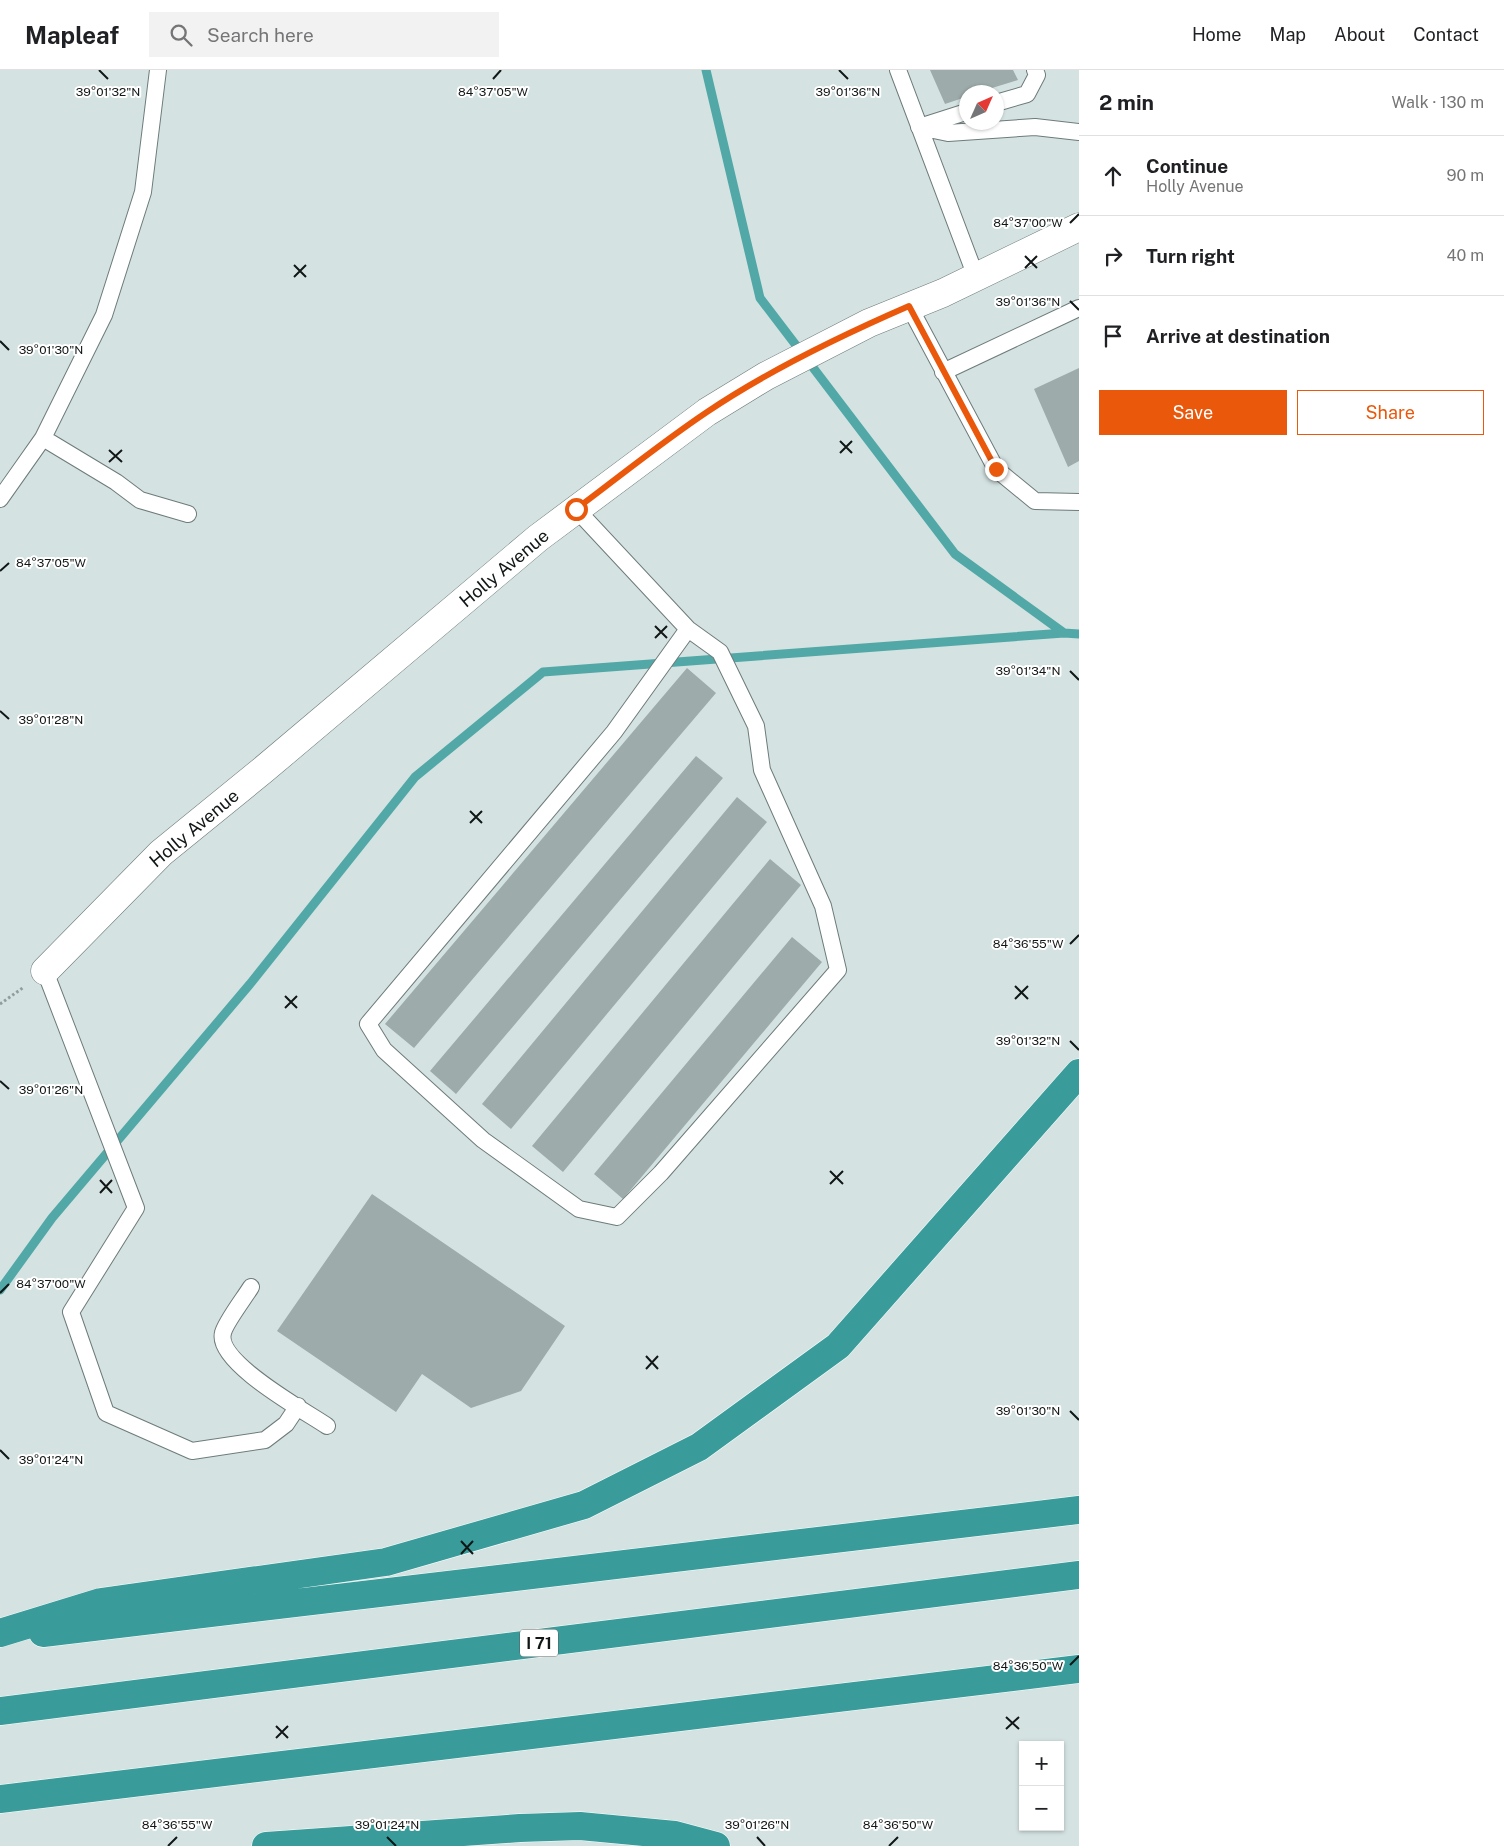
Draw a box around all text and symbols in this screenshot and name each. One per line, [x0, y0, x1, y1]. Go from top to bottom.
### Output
search box [149, 12, 499, 57]
text: Mapleaf [25, 21, 119, 49]
icon: search [167, 21, 195, 49]
text: Search here [207, 24, 314, 46]
text: Home [1192, 24, 1242, 45]
text: Map [1270, 24, 1306, 45]
text: About [1334, 24, 1385, 45]
text: Contact [1413, 24, 1479, 45]
text: 39°01'32"N [76, 85, 140, 99]
text: 84°37'05"W [458, 85, 529, 99]
text: 39°01'36"N [816, 85, 880, 99]
north arrow [959, 85, 1004, 130]
text: 2 min [1099, 90, 1154, 115]
text: Walk · 130 m [1391, 93, 1484, 112]
text: Continue [1146, 155, 1228, 177]
icon: ahead [1099, 162, 1127, 190]
text: 90 m [1447, 166, 1484, 185]
text: Holly Avenue [1146, 177, 1244, 196]
text: 84°37'00"W [993, 216, 1063, 230]
icon: right [1099, 242, 1127, 270]
text: Turn right [1146, 245, 1235, 267]
text: 40 m [1446, 246, 1484, 265]
text: 39°01'36"N [996, 295, 1060, 309]
icon: arrive [1099, 322, 1127, 350]
text: Arrive at destination [1146, 325, 1330, 347]
text: 39°01'30"N [19, 343, 83, 357]
button: Save [1099, 390, 1287, 435]
button: Share [1297, 390, 1484, 435]
route end [985, 458, 1008, 481]
route start [565, 498, 588, 521]
street label: Holly Avenue [455, 525, 553, 611]
text: 84°37'05"W [16, 556, 87, 570]
text: 39°01'34"N [996, 664, 1060, 678]
text: 39°01'28"N [19, 713, 83, 727]
street label: Holly Avenue [145, 785, 243, 871]
text: 84°36'55"W [993, 937, 1064, 951]
text: 39°01'32"N [996, 1034, 1060, 1048]
text: 39°01'26"N [19, 1083, 83, 1097]
text: 84°37'00"W [16, 1277, 86, 1291]
text: 39°01'30"N [996, 1404, 1060, 1418]
text: 39°01'24"N [19, 1453, 83, 1467]
road number: I 71 [520, 1630, 558, 1656]
text: 84°36'50"W [993, 1659, 1064, 1673]
map controls [1019, 1741, 1064, 1831]
button: + [1019, 1741, 1064, 1786]
button: − [1019, 1786, 1064, 1831]
text: 84°36'55"W [142, 1818, 213, 1832]
text: 39°01'24"N [355, 1818, 419, 1832]
text: 39°01'26"N [725, 1818, 789, 1832]
text: 84°36'50"W [863, 1818, 934, 1832]

